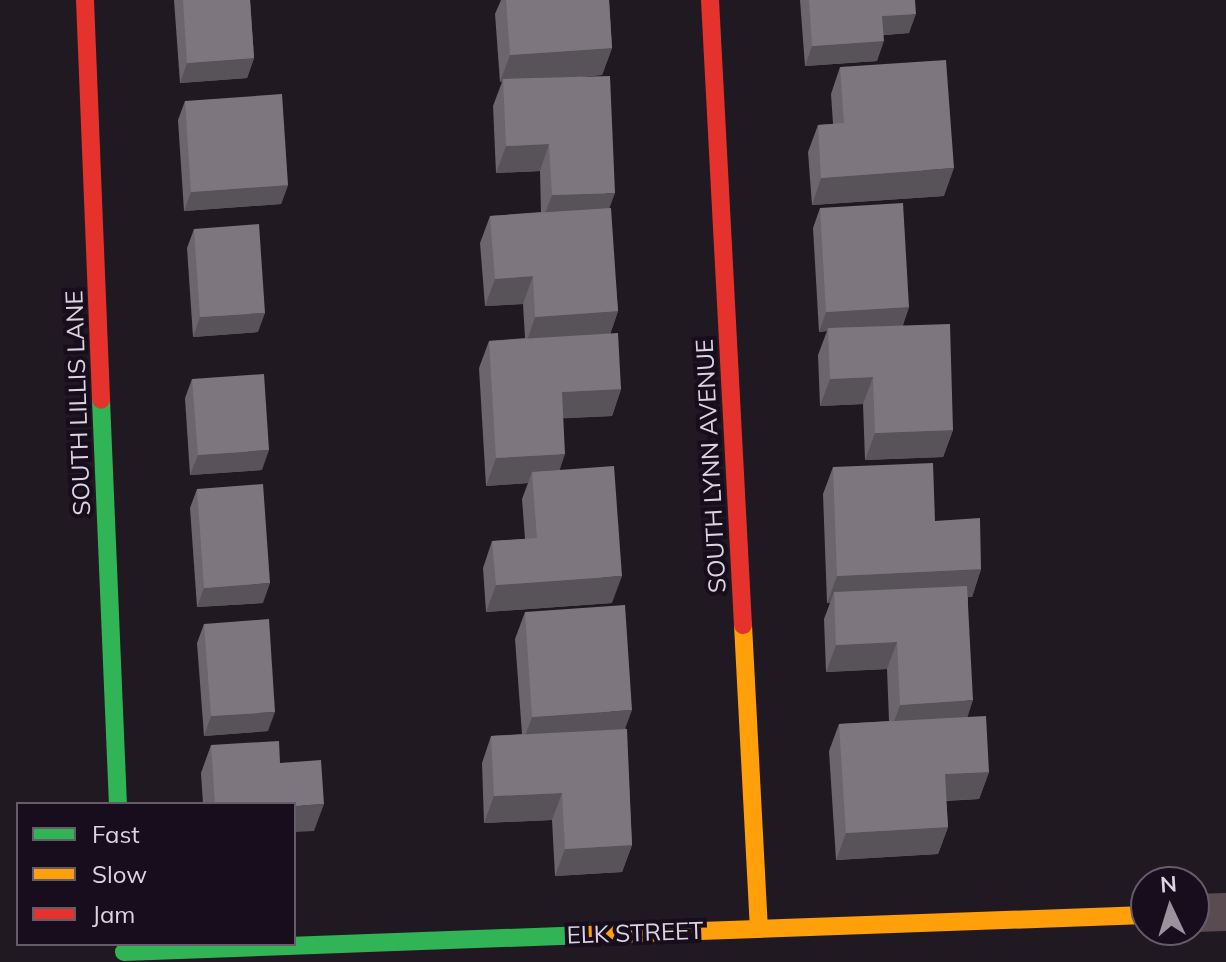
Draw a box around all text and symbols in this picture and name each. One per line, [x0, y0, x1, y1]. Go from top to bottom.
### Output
street label: SOUTH LILLIS LANE [60, 290, 96, 516]
street label: SOUTH LYNN AVENUE [690, 338, 732, 594]
legend [16, 802, 296, 946]
text: Fast [92, 819, 140, 849]
text: Slow [92, 859, 147, 889]
north arrow [1130, 866, 1210, 946]
text: N [1159, 870, 1178, 899]
text: Jam [92, 899, 135, 929]
street label: ELK STREET [566, 916, 704, 950]

